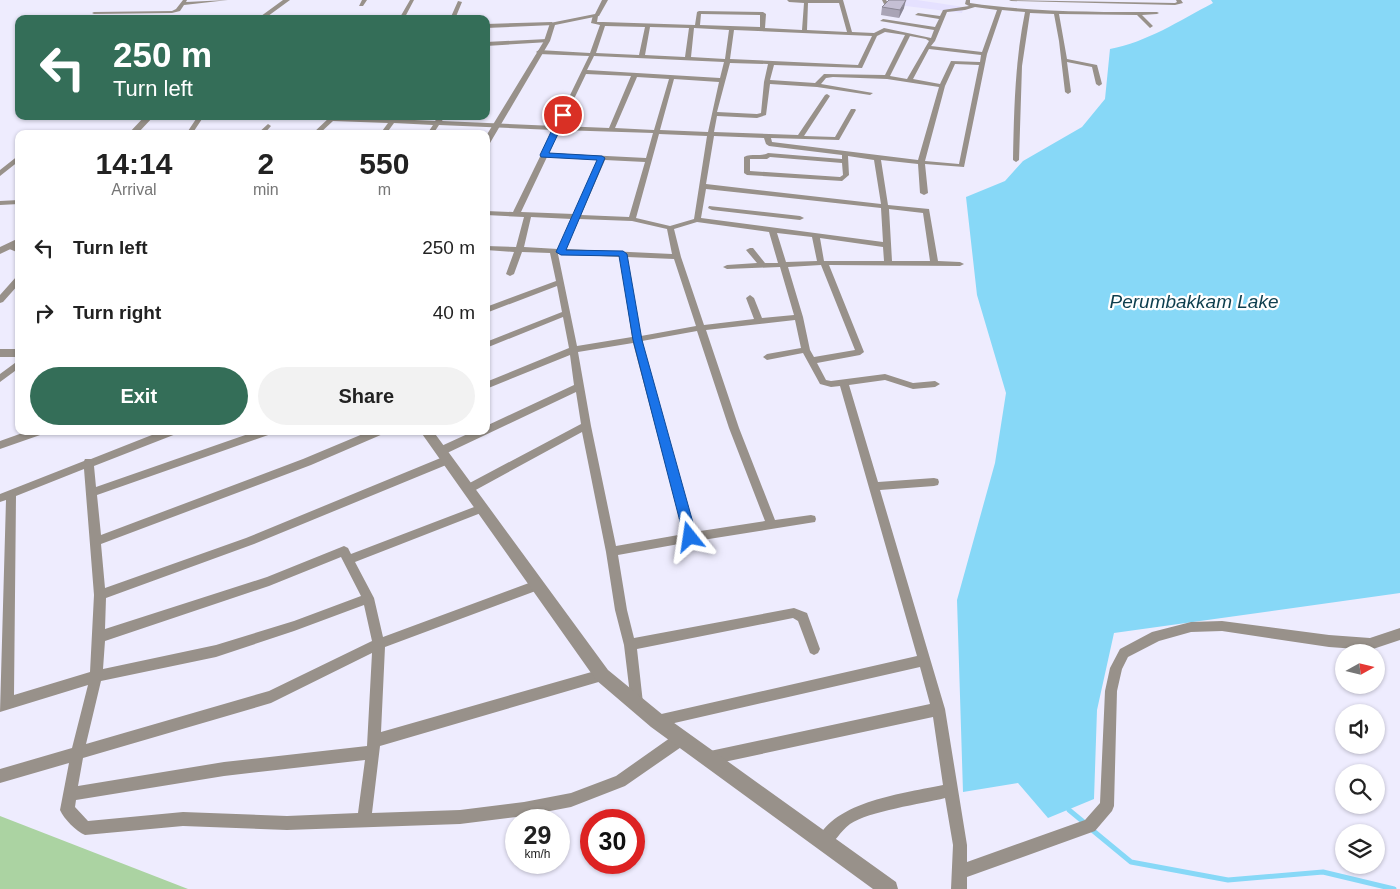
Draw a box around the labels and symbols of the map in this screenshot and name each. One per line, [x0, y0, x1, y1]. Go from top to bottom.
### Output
pin [542, 94, 584, 136]
water label: Perumbakkam Lake [1110, 291, 1278, 312]
position arrow [663, 510, 715, 562]
north arrow [1335, 644, 1385, 694]
speed limit sign: 30 [580, 809, 645, 874]

